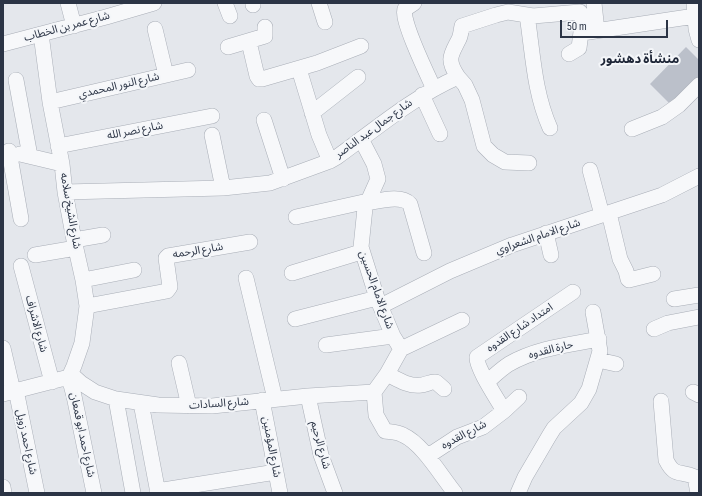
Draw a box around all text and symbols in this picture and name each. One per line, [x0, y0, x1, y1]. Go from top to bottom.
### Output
street label: شارع عمر بن الخطاب [23, 9, 111, 45]
scale bar [562, 12, 670, 38]
text: 50 m [567, 19, 587, 34]
district label: منشأة دهشور [601, 52, 679, 68]
street label: شارع النور المحمدي [77, 70, 161, 102]
street label: شارع جمال عبد الناصر [333, 97, 415, 161]
street label: شارع نصر الله [106, 119, 164, 143]
street label: شارع الشيخ سلامه [57, 172, 83, 250]
street label: شارع الامام الشعراوي [494, 216, 582, 258]
street label: شارع الرحمه [172, 241, 224, 261]
street label: شارع الامام الحسين [356, 249, 396, 331]
street label: شارع الاشراف [22, 294, 50, 354]
street label: امتداد شارع القدوه [484, 301, 556, 355]
street label: حارة القدوه [527, 338, 575, 362]
street label: شارع احمد ابو قمعان [67, 391, 97, 479]
street label: شارع السادات [189, 395, 249, 413]
street label: شارع احمد زويل [13, 408, 39, 476]
street label: شارع المؤمنين [259, 415, 283, 479]
street label: شارع القدوه [439, 418, 489, 452]
street label: شارع الرحيم [307, 419, 333, 471]

